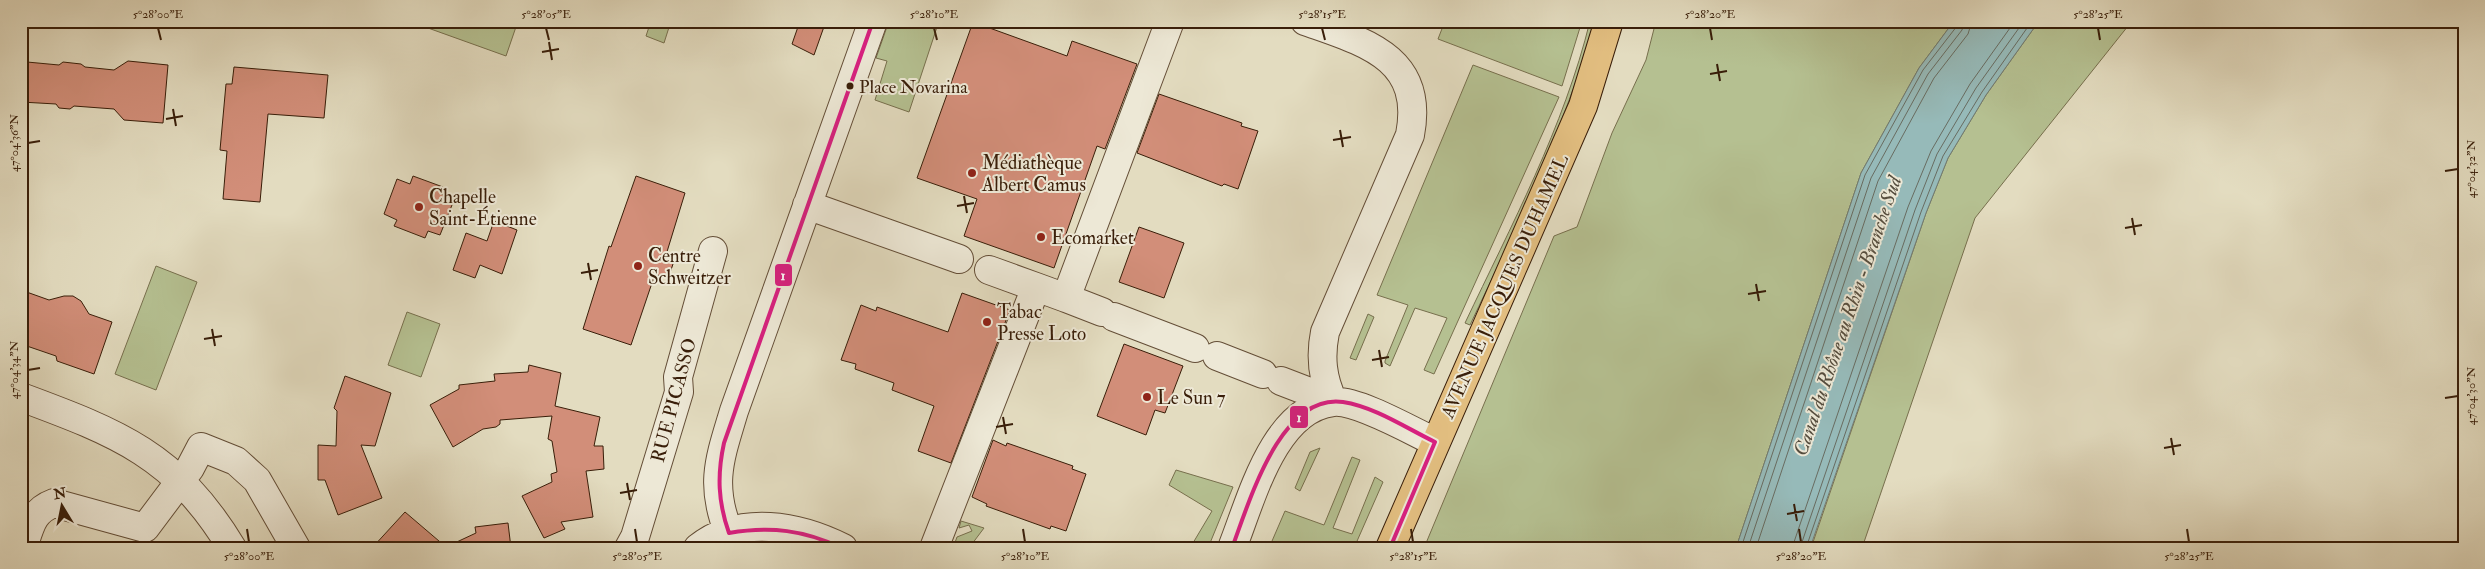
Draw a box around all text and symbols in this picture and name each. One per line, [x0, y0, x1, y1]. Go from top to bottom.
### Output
text: 5°28'00"E [133, 7, 184, 22]
text: 5°28'05"E [521, 7, 571, 22]
text: 5°28'10"E [910, 7, 959, 22]
text: 5°28'15"E [1298, 7, 1346, 22]
text: 5°28'20"E [1685, 7, 1736, 22]
text: 5°28'25"E [2073, 7, 2123, 22]
place label: Place Novarina [859, 76, 968, 99]
marker: Place Novarina [845, 81, 855, 91]
text: 47°04'36"N [7, 114, 22, 172]
text: 47°04'32"N [2464, 140, 2479, 198]
street label: AVENUE JACQUES DUHAMEL [1435, 150, 1574, 423]
place label: Médiathèque Albert Camus [981, 151, 1086, 197]
marker: Médiathèque Albert Camus [966, 167, 978, 179]
water label: Canal du Rhône au Rhin - Branche Sud [1788, 171, 1908, 459]
place label: Chapelle Saint-Étienne [429, 185, 537, 231]
marker: Chapelle Saint-Étienne [413, 201, 425, 213]
place label: Ecomarket [1051, 226, 1134, 250]
marker: Ecomarket [1035, 231, 1047, 243]
place label: Centre Schweitzer [648, 244, 731, 290]
marker: Centre Schweitzer [632, 260, 644, 272]
line badge: 1 [774, 263, 793, 287]
text: 1 [781, 267, 786, 284]
place label: Tabac Presse Loto [997, 300, 1086, 346]
marker: Tabac Presse Loto [981, 316, 993, 328]
street label: RUE PICASSO [646, 335, 702, 465]
text: 47°04'34"N [7, 340, 22, 399]
text: 47°04'30"N [2464, 367, 2479, 425]
place label: Le Sun 7 [1157, 386, 1226, 410]
marker: Le Sun 7 [1141, 391, 1153, 403]
line badge: 1 [1289, 405, 1309, 429]
text: 1 [1297, 409, 1302, 426]
north arrow [38, 482, 88, 532]
text: N [51, 484, 68, 503]
text: 5°28'00"E [224, 549, 275, 564]
text: 5°28'05"E [612, 549, 662, 564]
text: 5°28'10"E [1001, 549, 1050, 564]
text: 5°28'15"E [1389, 549, 1437, 564]
text: 5°28'20"E [1776, 549, 1827, 564]
text: 5°28'25"E [2164, 549, 2214, 564]

